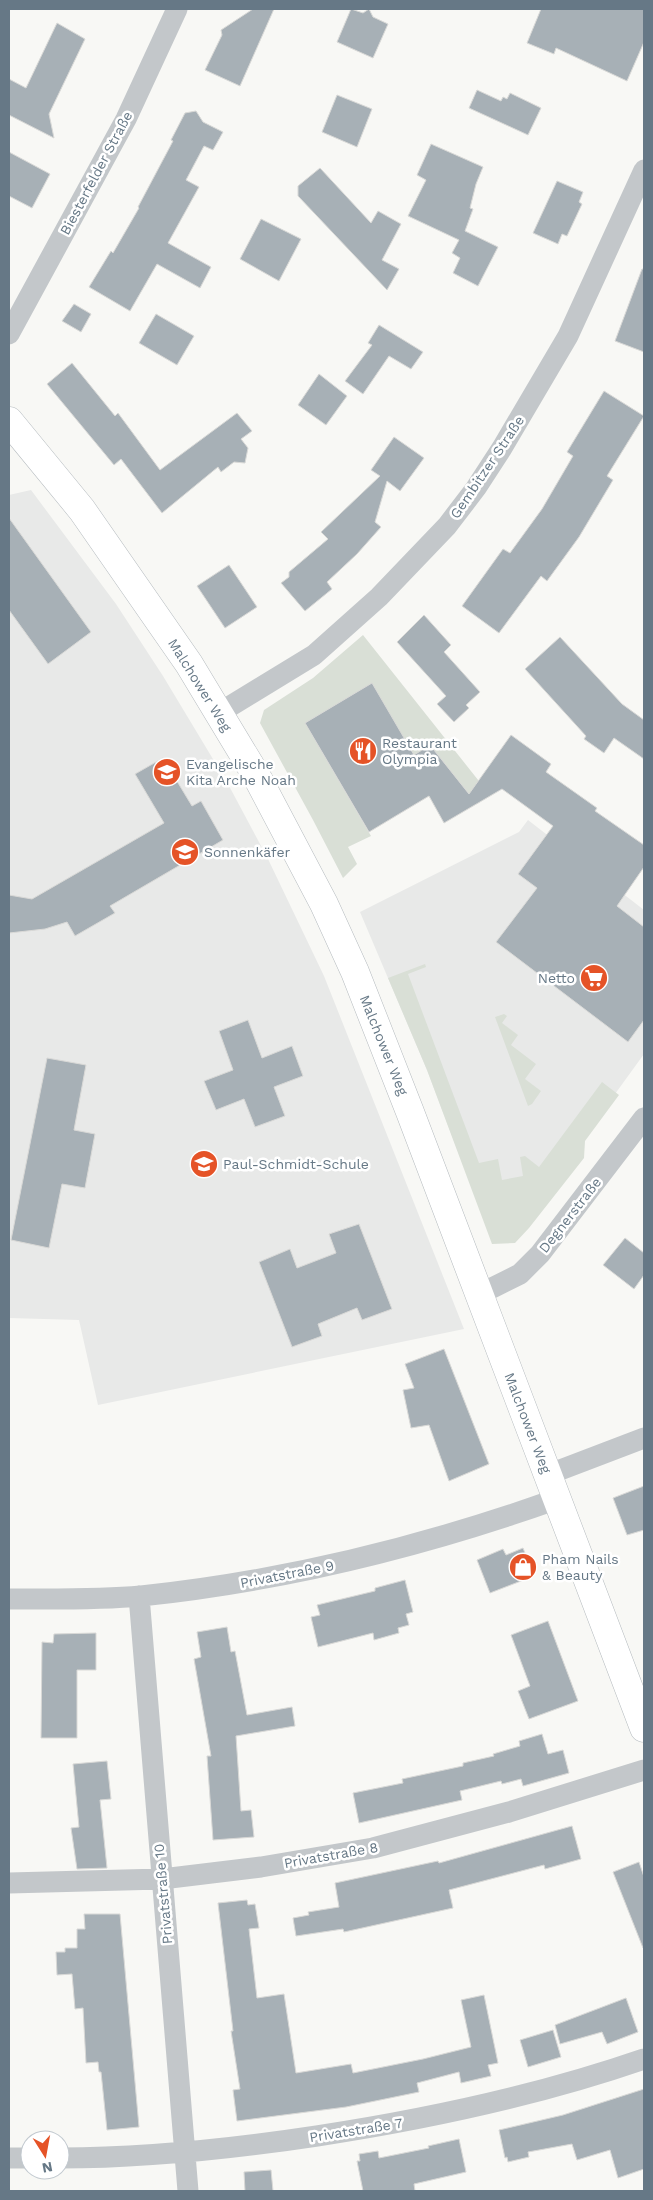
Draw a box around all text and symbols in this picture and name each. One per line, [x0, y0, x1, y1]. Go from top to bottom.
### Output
street label: Biesterfelder Straße [57, 108, 135, 238]
street label: Gembitzer Straße [447, 413, 527, 521]
street label: Malchower Weg [165, 636, 235, 735]
place label: Restaurant Olympia [382, 735, 457, 767]
restaurant icon: Restaurant Olympia [348, 736, 378, 766]
place label: Evangelische Kita Arche Noah [186, 756, 296, 788]
school or university icon: Evangelische Kita Arche Noah [152, 757, 182, 787]
school or university icon: Sonnenkäfer [170, 837, 200, 867]
place label: Sonnenkäfer [204, 844, 290, 860]
supermarket icon: Netto [579, 963, 609, 993]
place label: Netto [538, 970, 575, 986]
street label: Malchower Weg [357, 993, 412, 1098]
school or university icon: Paul-Schmidt-Schule [189, 1149, 219, 1179]
place label: Paul-Schmidt-Schule [223, 1156, 369, 1172]
street label: Degnerstraße [536, 1174, 604, 1256]
street label: Malchower Weg [501, 1370, 555, 1476]
place label: Pham Nails & Beauty [542, 1551, 619, 1583]
shop icon: Pham Nails & Beauty [508, 1552, 538, 1582]
street label: Privatstraße 9 [239, 1557, 335, 1591]
street label: Privatstraße 8 [283, 1839, 379, 1871]
street label: Privatstraße 10 [151, 1843, 175, 1945]
street label: Privatstraße 7 [308, 2115, 404, 2145]
north arrow [20, 2130, 70, 2180]
text: N [41, 2159, 54, 2177]

